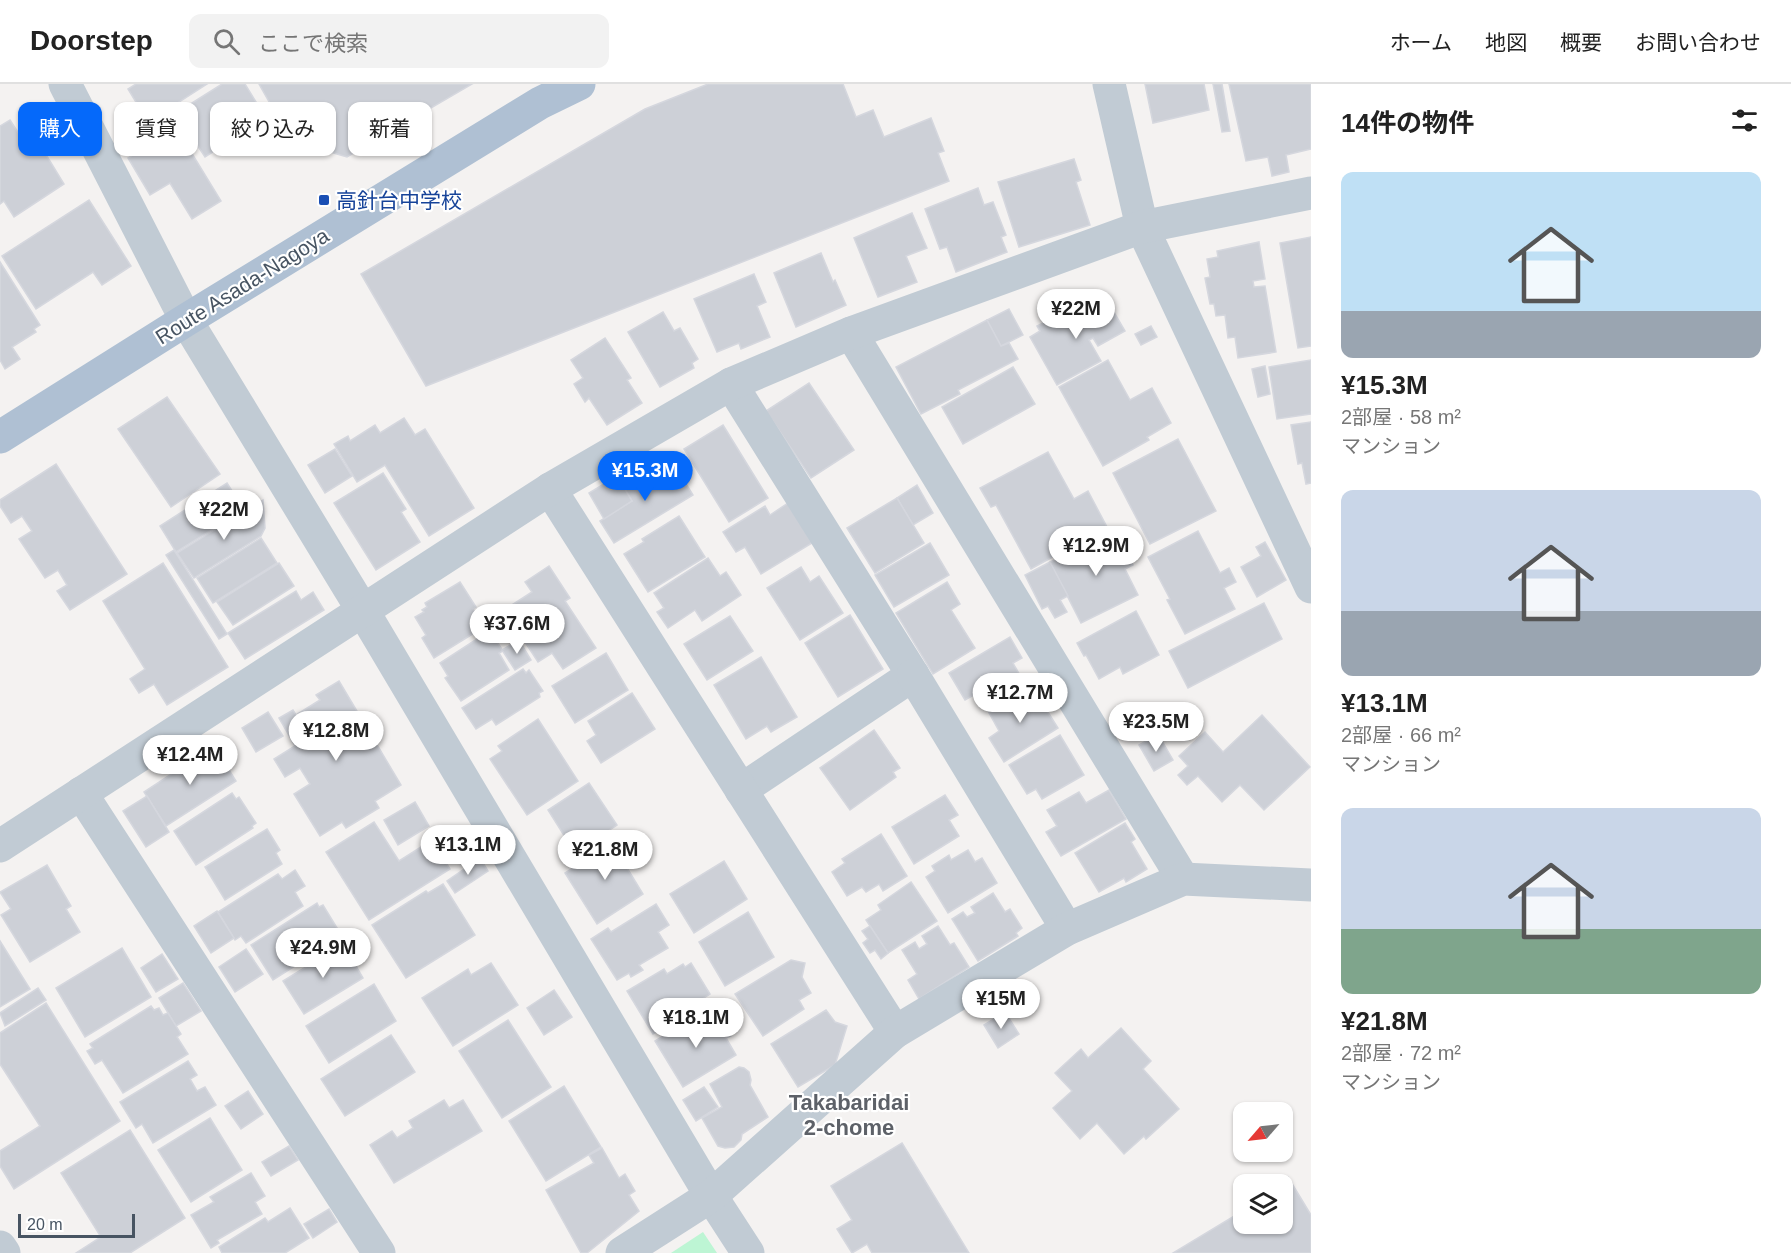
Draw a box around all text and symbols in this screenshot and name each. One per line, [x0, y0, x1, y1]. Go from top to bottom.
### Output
search box [189, 14, 609, 68]
text: Doorstep [30, 25, 153, 56]
icon: search [210, 25, 243, 58]
text: ここで検索 [258, 31, 368, 56]
text: ホーム [1390, 31, 1452, 54]
text: 地図 [1485, 31, 1527, 54]
text: 概要 [1560, 31, 1602, 54]
text: お問い合わせ [1635, 31, 1761, 54]
chip: 購入 [18, 102, 102, 156]
chip: 賃貸 [114, 102, 198, 156]
chip: 絞り込み [210, 102, 336, 156]
chip: 新着 [348, 102, 432, 156]
icon: filters [1728, 104, 1761, 137]
text: 14件の物件 [1341, 108, 1474, 138]
place label: 高針台中学校 [336, 189, 462, 212]
marker: 高針台中学校 [317, 193, 331, 207]
icon: home [1497, 211, 1605, 319]
street label: Route Asada-Nagoya [151, 223, 333, 349]
pin: ¥22M [1040, 289, 1112, 340]
text: ¥22M [1051, 297, 1101, 319]
text: ¥15.3M [1341, 370, 1428, 400]
text: 2部屋 · 58 m² [1341, 406, 1461, 428]
text: マンション [1341, 435, 1441, 457]
pin: ¥15.3M [596, 451, 694, 502]
text: ¥15.3M [612, 459, 678, 481]
pin: ¥22M [188, 490, 260, 541]
text: ¥22M [199, 498, 249, 520]
pin: ¥12.9M [1047, 526, 1145, 577]
icon: home [1497, 529, 1605, 637]
text: ¥12.9M [1063, 534, 1129, 556]
pin: ¥37.6M [468, 604, 566, 655]
text: ¥37.6M [484, 612, 550, 634]
pin: ¥12.7M [971, 673, 1069, 724]
text: ¥12.7M [987, 681, 1053, 703]
text: ¥13.1M [1341, 688, 1428, 718]
pin: ¥23.5M [1107, 702, 1205, 753]
text: ¥23.5M [1123, 710, 1189, 732]
pin: ¥12.8M [287, 711, 385, 762]
text: ¥12.8M [303, 719, 369, 741]
text: 2部屋 · 66 m² [1341, 724, 1461, 746]
pin: ¥12.4M [141, 735, 239, 786]
text: ¥12.4M [157, 743, 223, 765]
text: マンション [1341, 753, 1441, 775]
pin: ¥13.1M [419, 825, 517, 876]
pin: ¥21.8M [556, 830, 654, 881]
text: ¥13.1M [435, 833, 501, 855]
text: ¥21.8M [572, 838, 638, 860]
icon: home [1497, 847, 1605, 955]
pin: ¥24.9M [274, 928, 372, 979]
text: ¥24.9M [290, 936, 356, 958]
pin: ¥15M [965, 979, 1037, 1030]
text: ¥15M [976, 987, 1026, 1009]
pin: ¥18.1M [647, 998, 745, 1049]
text: ¥18.1M [663, 1006, 729, 1028]
text: ¥21.8M [1341, 1006, 1428, 1036]
text: 2部屋 · 72 m² [1341, 1042, 1461, 1064]
text: マンション [1341, 1071, 1441, 1093]
district label: Takabaridai 2-chome [789, 1090, 909, 1140]
north arrow [1233, 1102, 1293, 1162]
map controls [1233, 1102, 1293, 1234]
button: layers [1233, 1174, 1293, 1234]
scale bar [18, 1211, 135, 1238]
text: 20 m [27, 1216, 63, 1233]

